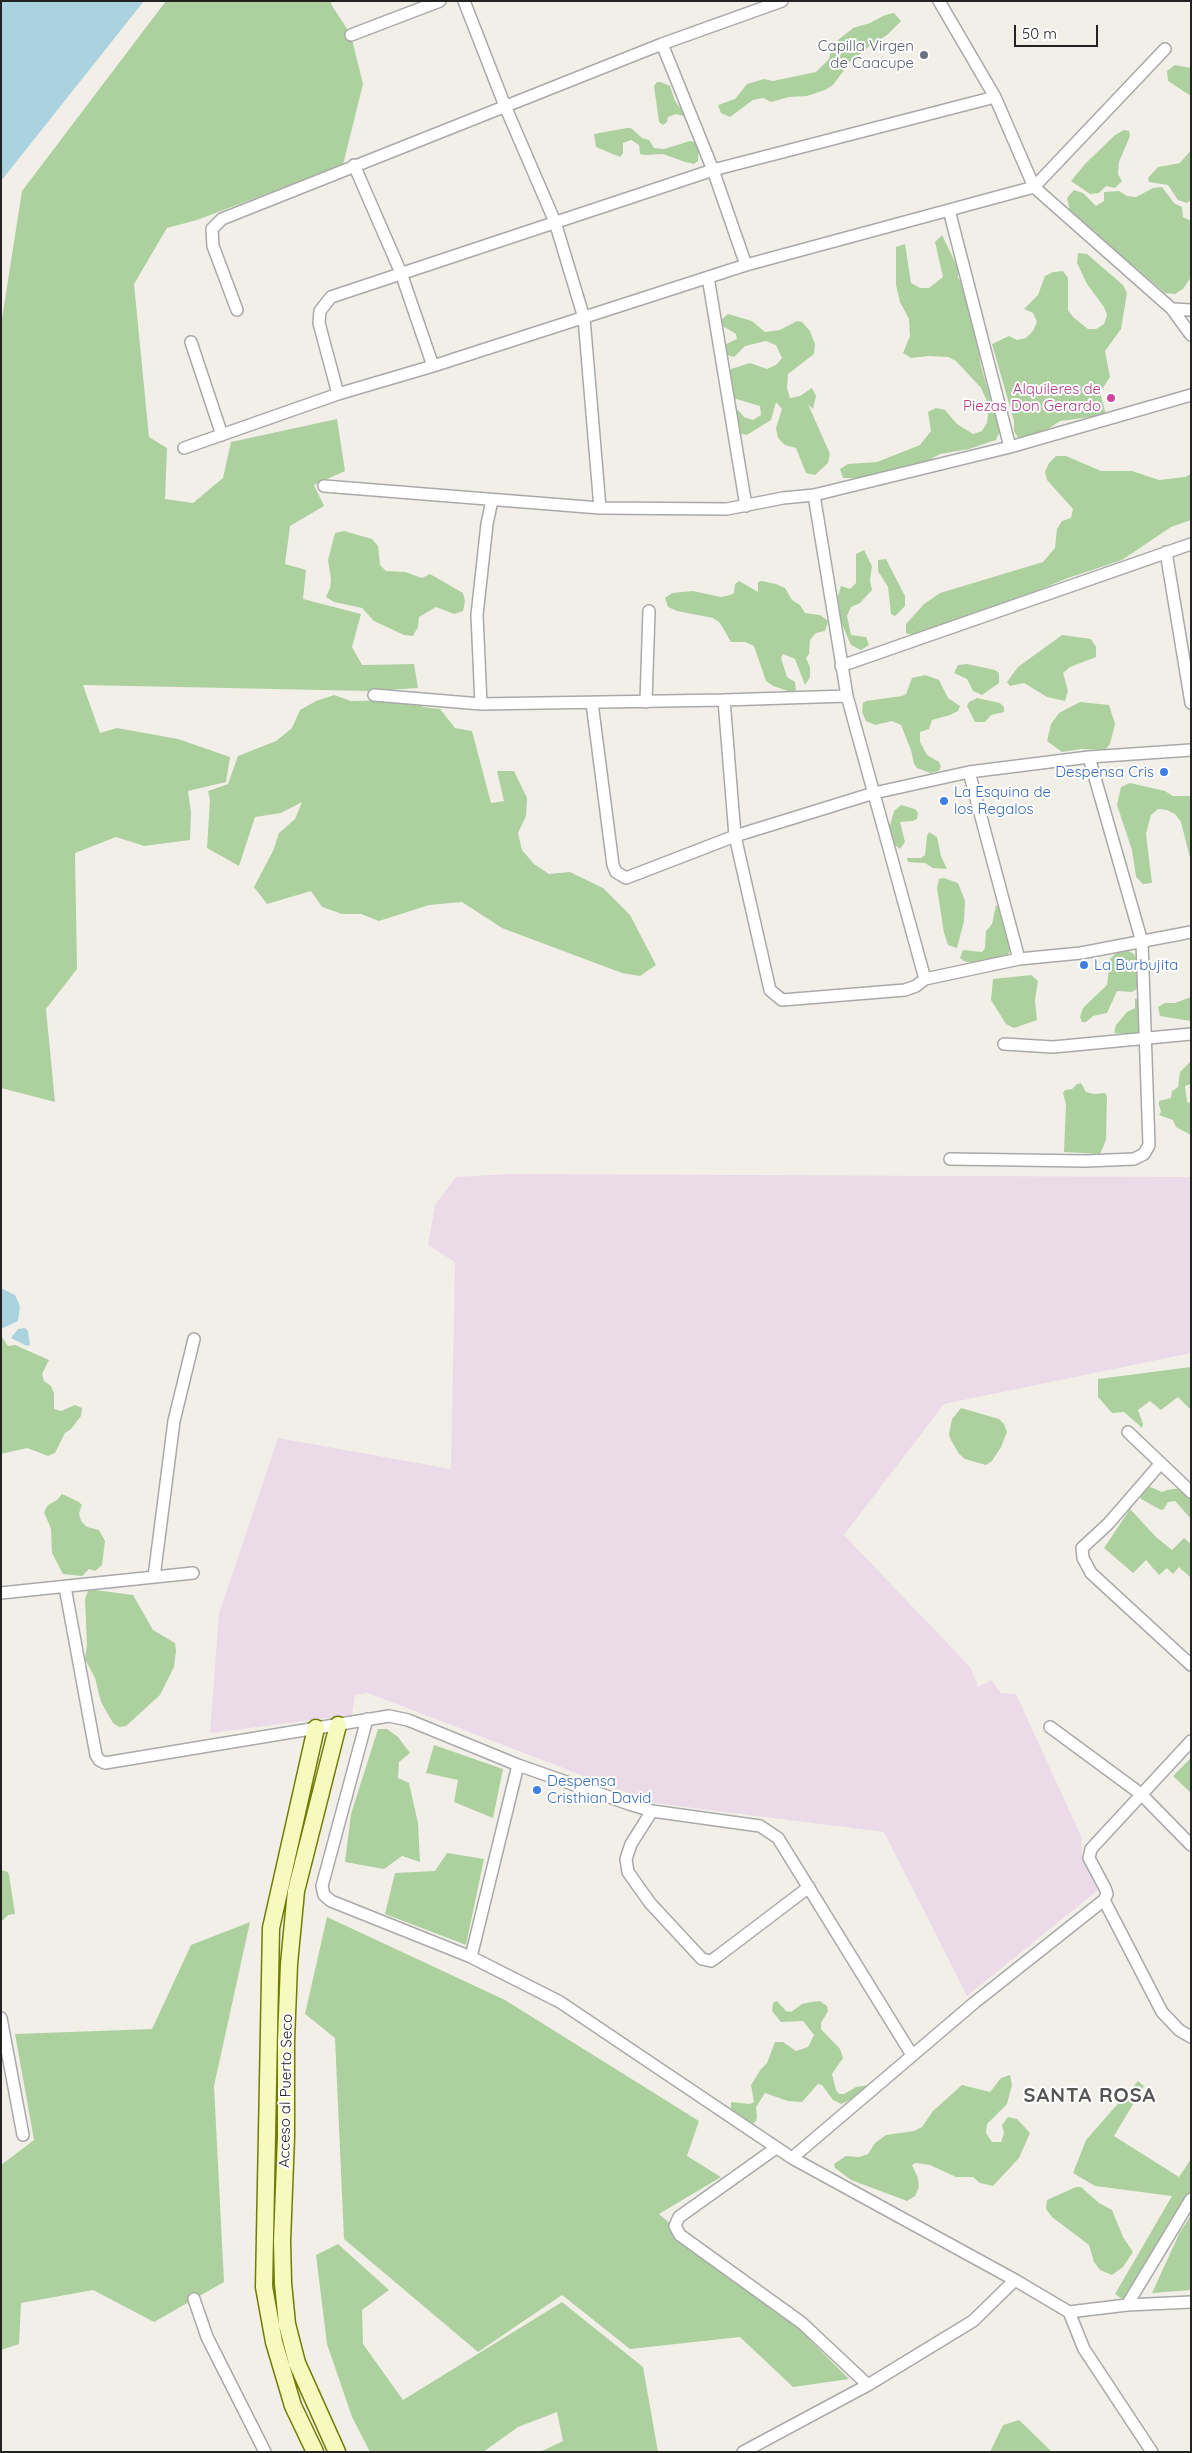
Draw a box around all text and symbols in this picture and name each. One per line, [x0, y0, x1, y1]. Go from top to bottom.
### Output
scale bar [1017, 15, 1101, 47]
text: 50 m [1022, 24, 1057, 43]
place label: Capilla Virgen de Caacupe [818, 37, 914, 72]
marker: Capilla Virgen de Caacupe [918, 49, 930, 61]
place label: Alquileres de Piezas Don Gerardo [963, 380, 1101, 415]
marker: Alquileres de Piezas Don Gerardo [1105, 392, 1117, 404]
place label: Despensa Cris [1055, 763, 1154, 781]
marker: Despensa Cris [1158, 766, 1170, 778]
place label: La Esquina de los Regalos [954, 783, 1051, 818]
marker: La Esquina de los Regalos [938, 795, 950, 807]
place label: La Burbujita [1094, 956, 1178, 974]
marker: La Burbujita [1078, 959, 1090, 971]
place label: Despensa Cristhian David [547, 1772, 651, 1807]
marker: Despensa Cristhian David [531, 1784, 543, 1796]
street label: Acceso al Puerto Seco [276, 2014, 296, 2168]
district label: SANTA ROSA [1022, 2084, 1158, 2108]

